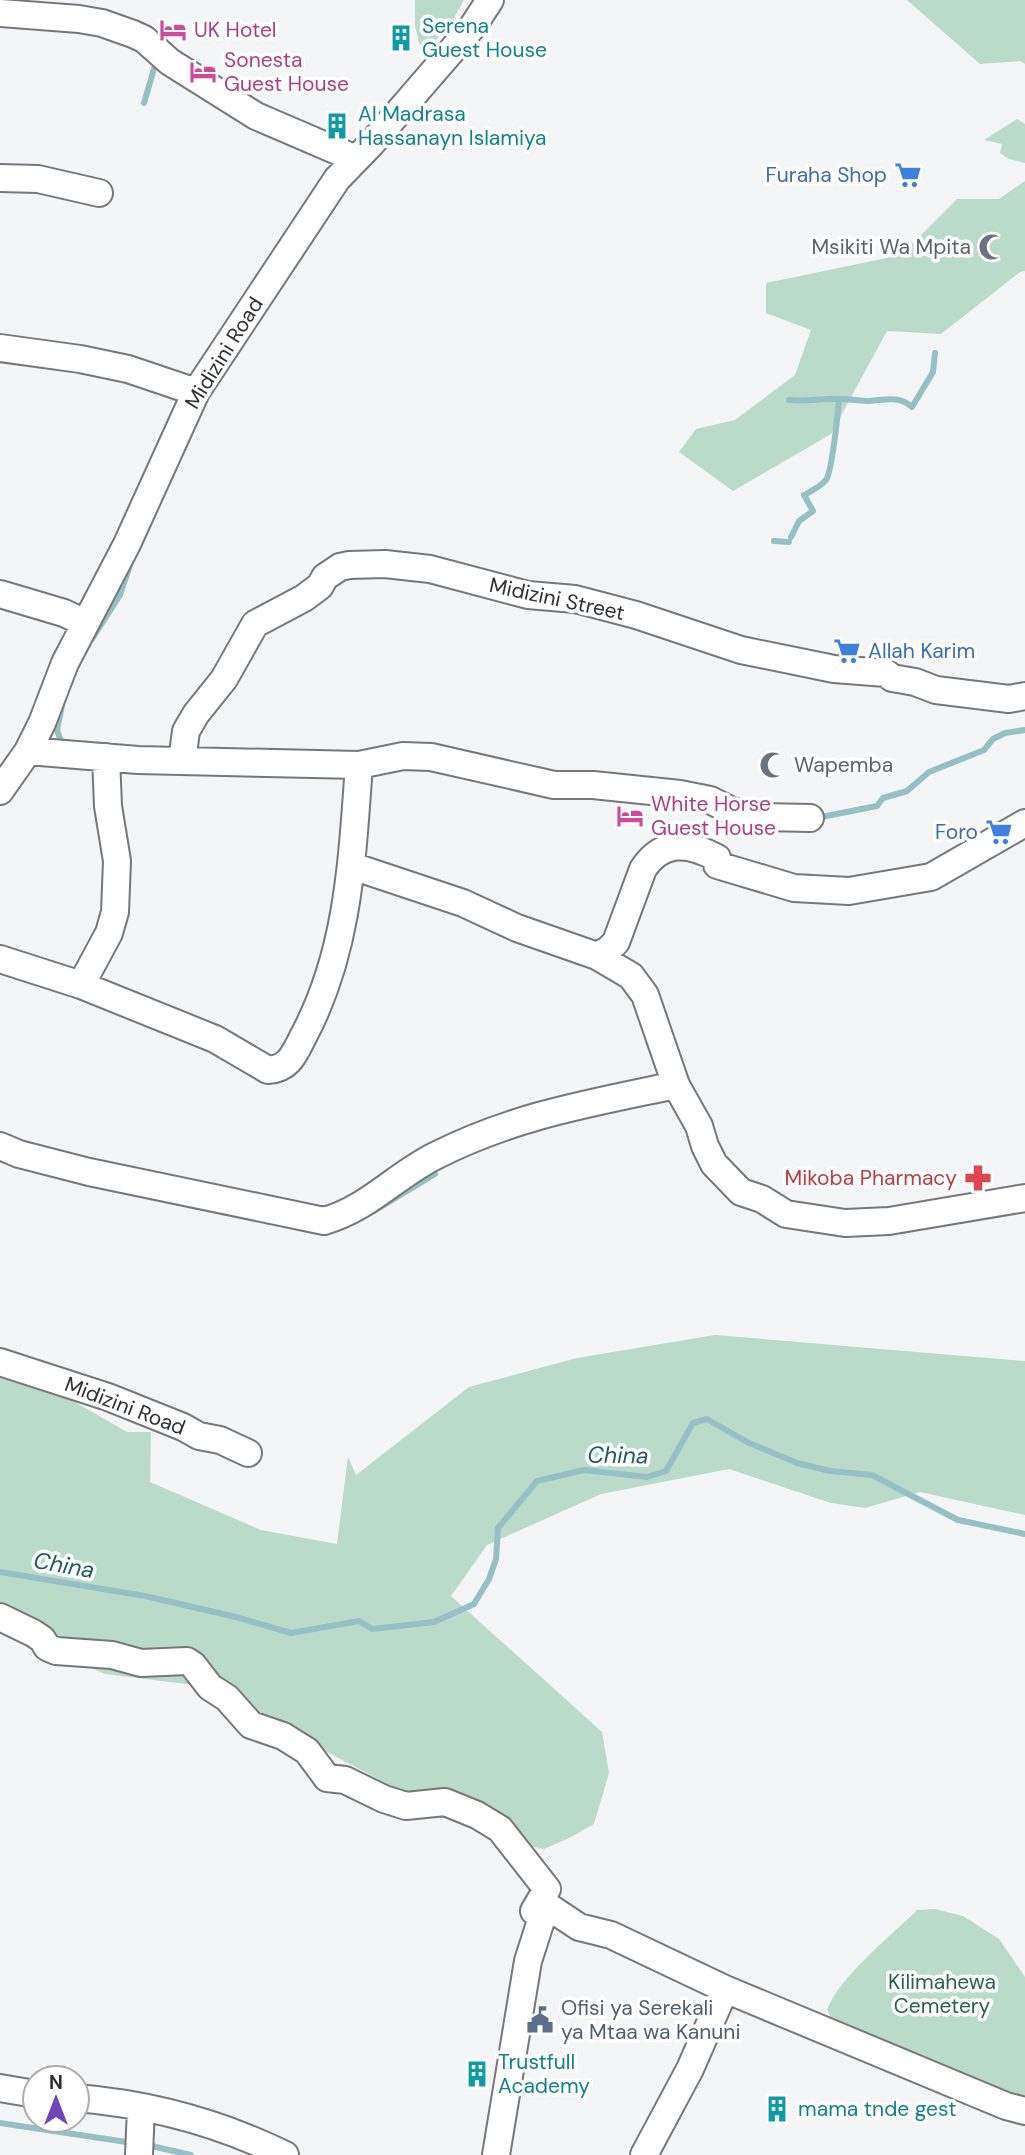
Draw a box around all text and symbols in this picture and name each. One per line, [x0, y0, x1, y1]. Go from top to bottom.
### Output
place label: Serena Guest House [422, 12, 547, 64]
hotel icon: UK Hotel [158, 15, 188, 45]
place label: UK Hotel [194, 16, 277, 44]
building icon: Serena Guest House [386, 23, 416, 53]
place label: Sonesta Guest House [224, 46, 349, 98]
hotel icon: Sonesta Guest House [188, 57, 218, 87]
place label: Al Madrasa Hassanayn Islamiya [358, 100, 546, 152]
building icon: Al Madrasa Hassanayn Islamiya [322, 111, 352, 141]
supermarket icon: Furaha Shop [893, 160, 923, 190]
place label: Furaha Shop [766, 161, 887, 189]
mosque icon: Msikiti Wa Mpita [977, 232, 1007, 262]
place label: Msikiti Wa Mpita [811, 233, 971, 261]
street label: Midizini Road [178, 292, 270, 414]
street label: Midizini Street [487, 571, 627, 627]
supermarket icon: Allah Karim [832, 636, 862, 666]
place label: Allah Karim [868, 637, 975, 665]
mosque icon: Wapemba [758, 750, 788, 780]
place label: Wapemba [794, 751, 893, 779]
place label: White Horse Guest House [651, 790, 776, 842]
hotel icon: White Horse Guest House [615, 801, 645, 831]
supermarket icon: Foro [984, 817, 1014, 847]
place label: Foro [935, 818, 978, 846]
pharmacy icon: Mikoba Pharmacy [963, 1163, 993, 1193]
place label: Mikoba Pharmacy [785, 1164, 957, 1192]
street label: Midizini Road [61, 1370, 189, 1442]
water label: China [587, 1439, 649, 1471]
water label: China [31, 1545, 97, 1585]
park label: Kilimahewa Cemetery [888, 1968, 996, 2020]
place label: Ofisi ya Serekali ya Mtaa wa Kanuni [561, 1994, 740, 2046]
public building icon: Ofisi ya Serekali ya Mtaa wa Kanuni [525, 2005, 555, 2035]
place label: Trustfull Academy [498, 2048, 590, 2100]
building icon: Trustfull Academy [462, 2059, 492, 2089]
north arrow [21, 2064, 91, 2134]
text: N [49, 2070, 63, 2095]
building icon: mama tnde gest [762, 2094, 792, 2124]
place label: mama tnde gest [798, 2095, 956, 2123]

